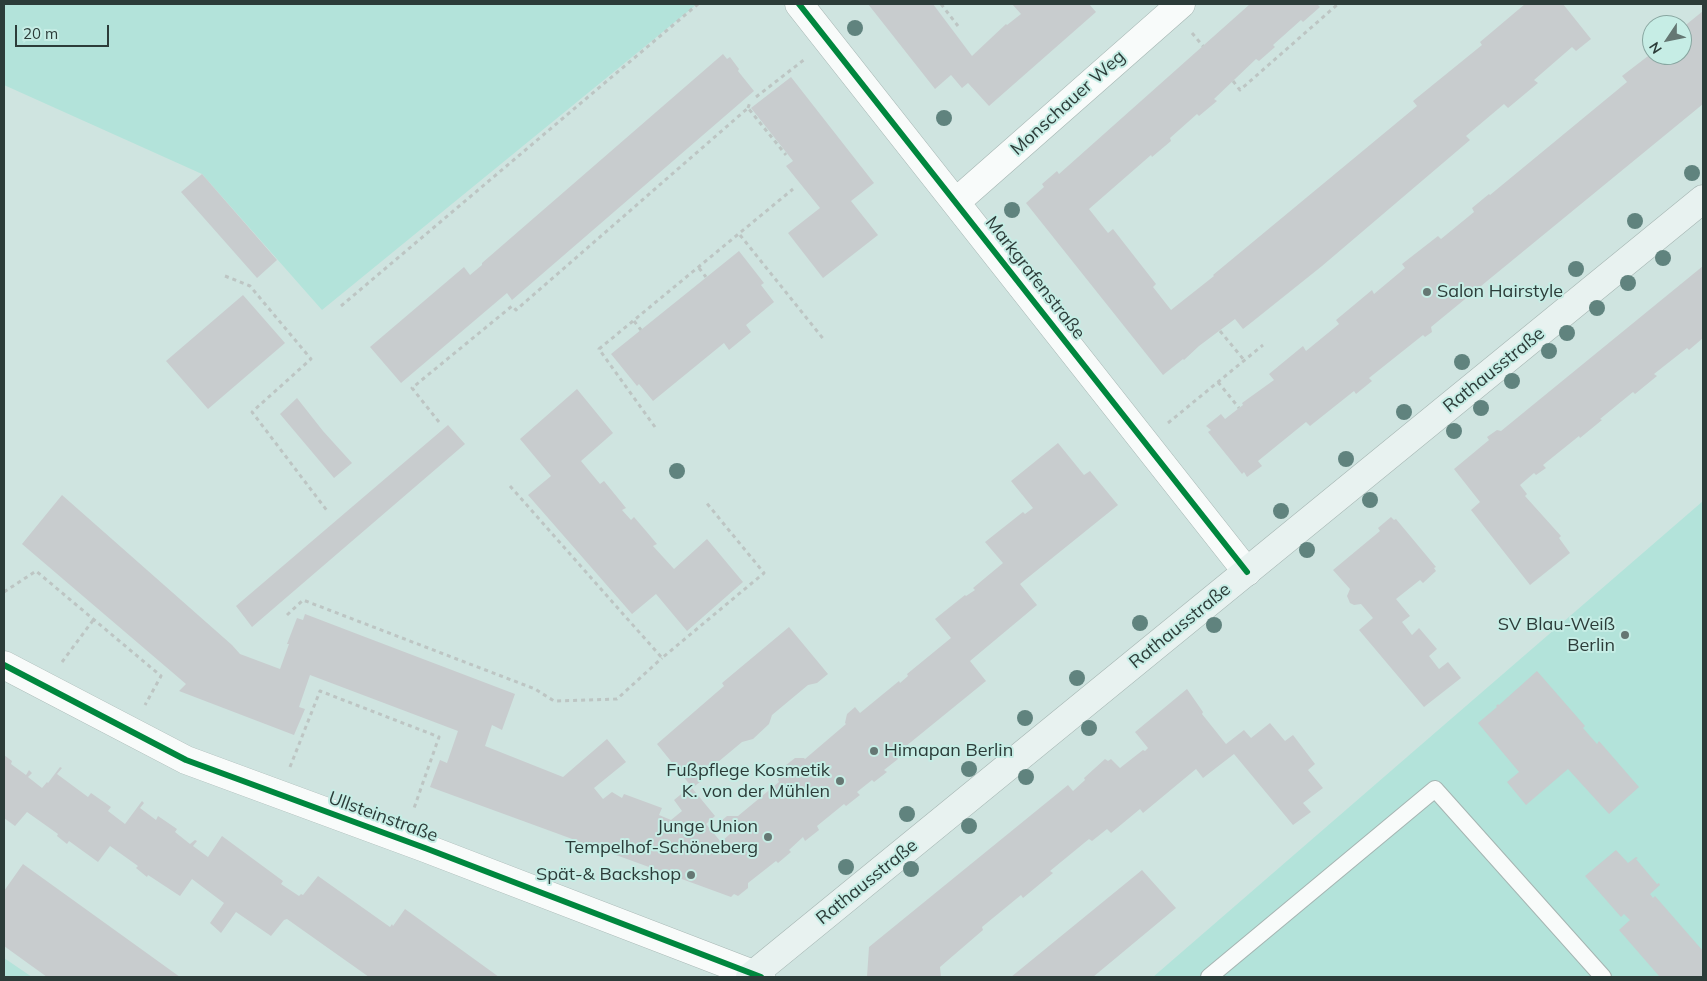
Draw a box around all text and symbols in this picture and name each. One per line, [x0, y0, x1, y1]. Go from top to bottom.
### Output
scale bar [18, 15, 111, 47]
north arrow [1642, 15, 1692, 65]
text: 20 m [23, 24, 58, 43]
text: N [1645, 38, 1666, 57]
street label: Monschauer Weg [1006, 46, 1130, 160]
street label: Markgrafenstraße [980, 212, 1090, 344]
place label: Salon Hairstyle [1437, 281, 1563, 303]
marker: Salon Hairstyle [1421, 286, 1433, 298]
street label: Rathausstraße [1439, 323, 1549, 417]
street label: Rathausstraße [1125, 579, 1235, 673]
place label: SV Blau-Weiß Berlin [1498, 614, 1615, 656]
marker: SV Blau-Weiß Berlin [1619, 629, 1631, 641]
place label: Himapan Berlin [884, 740, 1013, 762]
marker: Himapan Berlin [868, 745, 880, 757]
place label: Fußpflege Kosmetik K. von der Mühlen [666, 760, 830, 802]
marker: Fußpflege Kosmetik K. von der Mühlen [834, 775, 846, 787]
street label: Ullsteinstraße [325, 787, 441, 847]
place label: Junge Union Tempelhof-Schöneberg [565, 816, 758, 859]
marker: Junge Union Tempelhof-Schöneberg [762, 831, 774, 843]
street label: Rathausstraße [812, 835, 922, 929]
place label: Spät-& Backshop [536, 864, 681, 886]
marker: Spät-& Backshop [685, 869, 697, 881]

